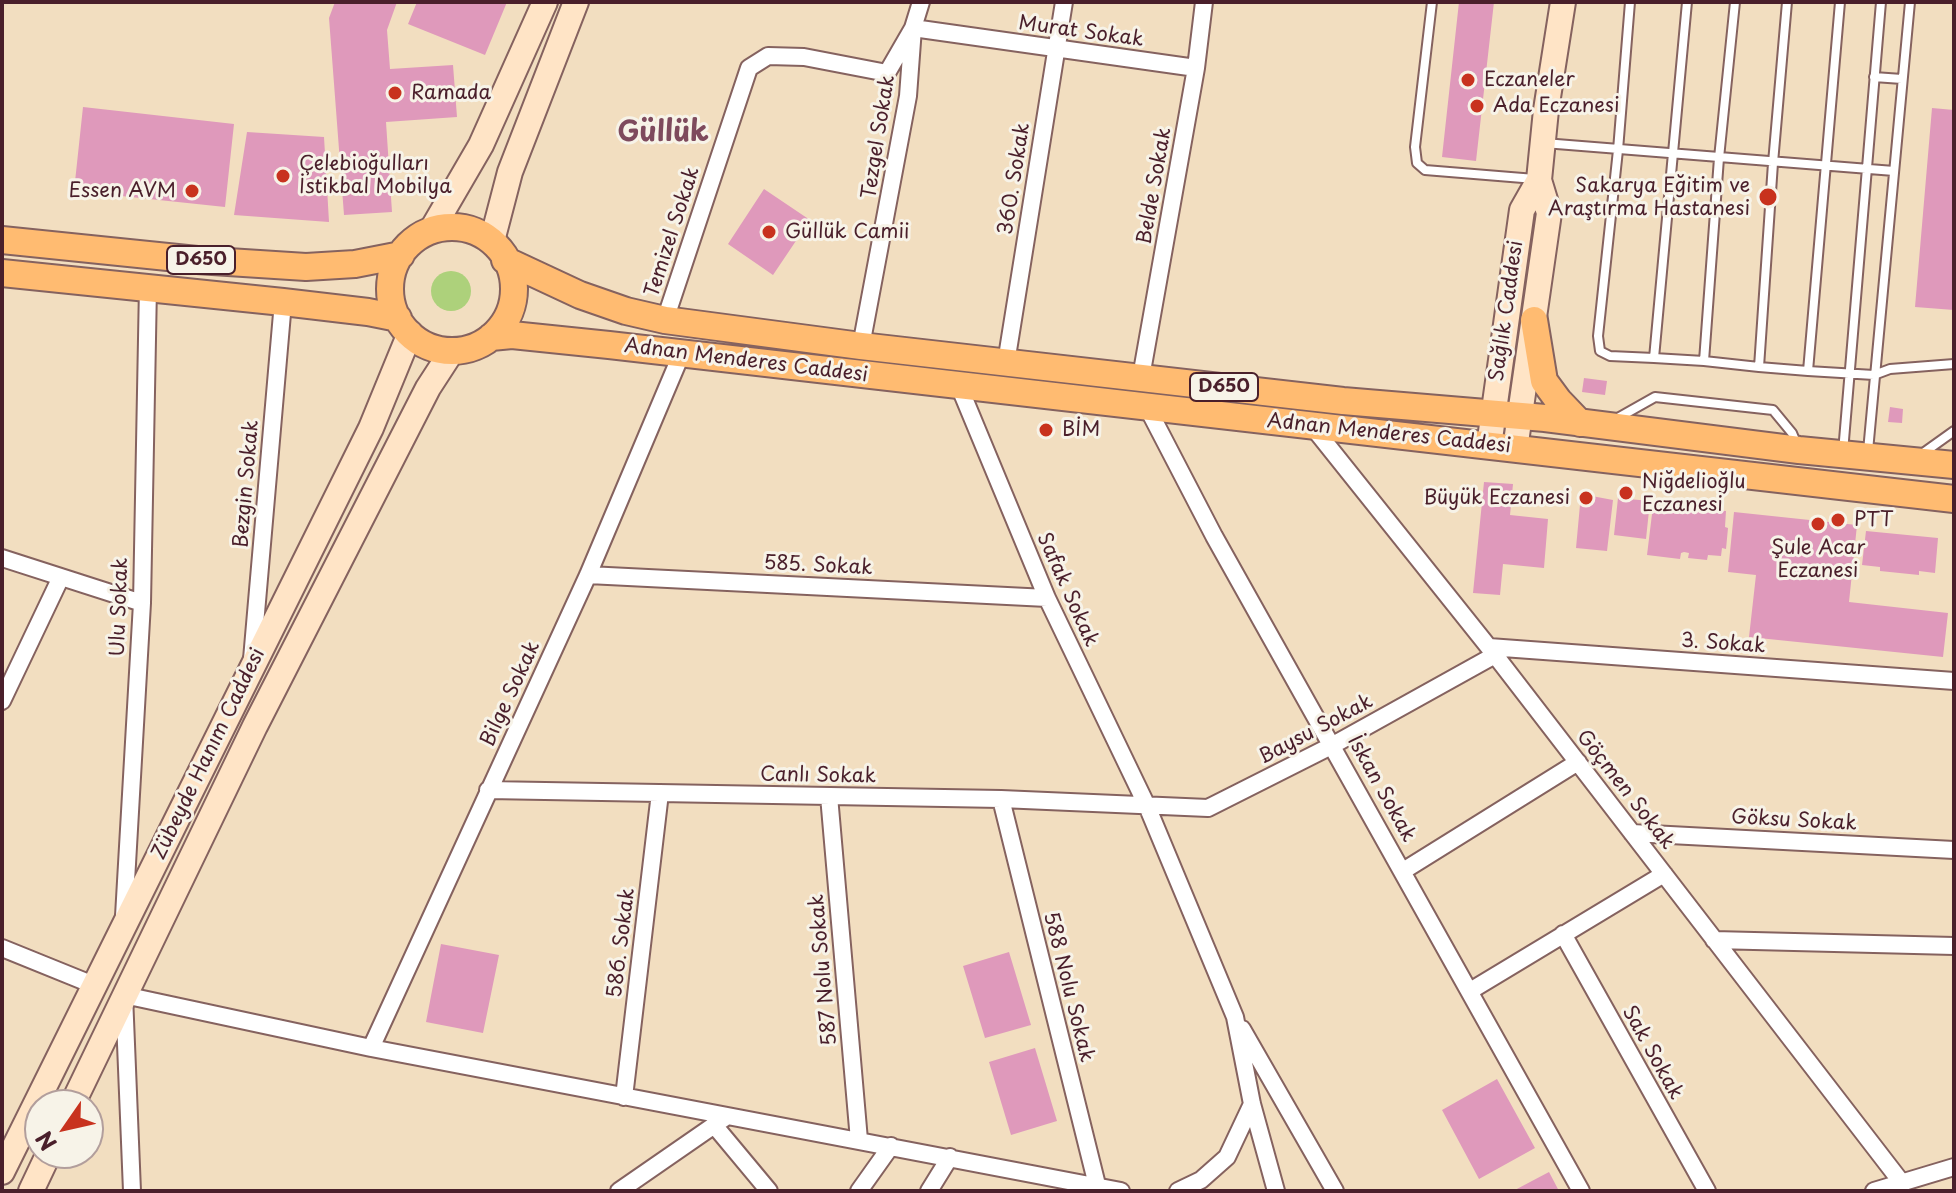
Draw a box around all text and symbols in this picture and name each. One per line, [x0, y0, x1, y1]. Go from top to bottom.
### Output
street label: Murat Sokak [1017, 11, 1145, 53]
place label: Eczaneler [1484, 68, 1575, 92]
marker: Eczaneler [1459, 71, 1477, 89]
street label: Tezgel Sokak [857, 73, 901, 201]
place label: Ramada [411, 81, 491, 105]
marker: Ramada [386, 84, 404, 102]
place label: Ada Eczanesi [1493, 94, 1619, 118]
marker: Ada Eczanesi [1468, 97, 1486, 115]
district label: Güllük [617, 116, 709, 150]
street label: 360. Sokak [994, 121, 1036, 237]
street label: Belde Sokak [1133, 126, 1177, 246]
place label: Çelebioğulları İstikbal Mobilya [299, 152, 452, 199]
street label: Temizel Sokak [641, 164, 705, 300]
marker: Çelebioğulları İstikbal Mobilya [274, 167, 292, 185]
place label: Sakarya Eğitim ve Araştırma Hastanesi [1548, 174, 1750, 221]
place label: Essen AVM [69, 179, 176, 203]
marker: Essen AVM [183, 182, 201, 200]
marker: Sakarya Eğitim ve Araştırma Hastanesi [1757, 186, 1779, 208]
place label: Güllük Camii [785, 220, 910, 244]
marker: Güllük Camii [760, 223, 778, 241]
street label: Sağlık Caddesi [1485, 239, 1529, 383]
road number: D650 [167, 246, 235, 274]
street label: Adnan Menderes Caddesi [623, 334, 869, 388]
road number: D650 [1190, 373, 1258, 401]
street label: Adnan Menderes Caddesi [1266, 409, 1512, 459]
place label: BİM [1062, 418, 1100, 442]
street label: Bezgin Sokak [229, 419, 265, 549]
marker: BİM [1037, 421, 1055, 439]
place label: Niğdelioğlu Eczanesi [1642, 470, 1746, 517]
marker: Niğdelioğlu Eczanesi [1617, 484, 1635, 502]
place label: Büyük Eczanesi [1424, 486, 1570, 510]
marker: Büyük Eczanesi [1577, 489, 1595, 507]
place label: PTT [1854, 508, 1893, 532]
marker: PTT [1829, 511, 1847, 529]
marker: Şule Acar Eczanesi [1809, 515, 1827, 533]
street label: Safak Sokak [1031, 529, 1103, 651]
place label: Şule Acar Eczanesi [1771, 536, 1865, 583]
street label: 585. Sokak [763, 551, 873, 581]
street label: Ulu Sokak [106, 557, 134, 657]
street label: 3. Sokak [1680, 629, 1766, 659]
street label: Bilge Sokak [476, 638, 546, 750]
street label: Zübeyde Hanım Caddesi [147, 644, 271, 864]
street label: Baysu Sokak [1255, 690, 1377, 770]
street label: Göçmen Sokak [1571, 725, 1679, 855]
street label: İskan Sokak [1342, 732, 1420, 846]
street label: Canlı Sokak [760, 763, 876, 789]
street label: Göksu Sokak [1731, 806, 1857, 836]
street label: 586. Sokak [603, 887, 641, 999]
street label: 587 Nolu Sokak [805, 893, 843, 1047]
street label: 588 Nolu Sokak [1038, 909, 1098, 1065]
street label: Sak Sokak [1616, 1002, 1688, 1104]
north arrow [24, 1089, 104, 1169]
text: N [27, 1125, 64, 1158]

